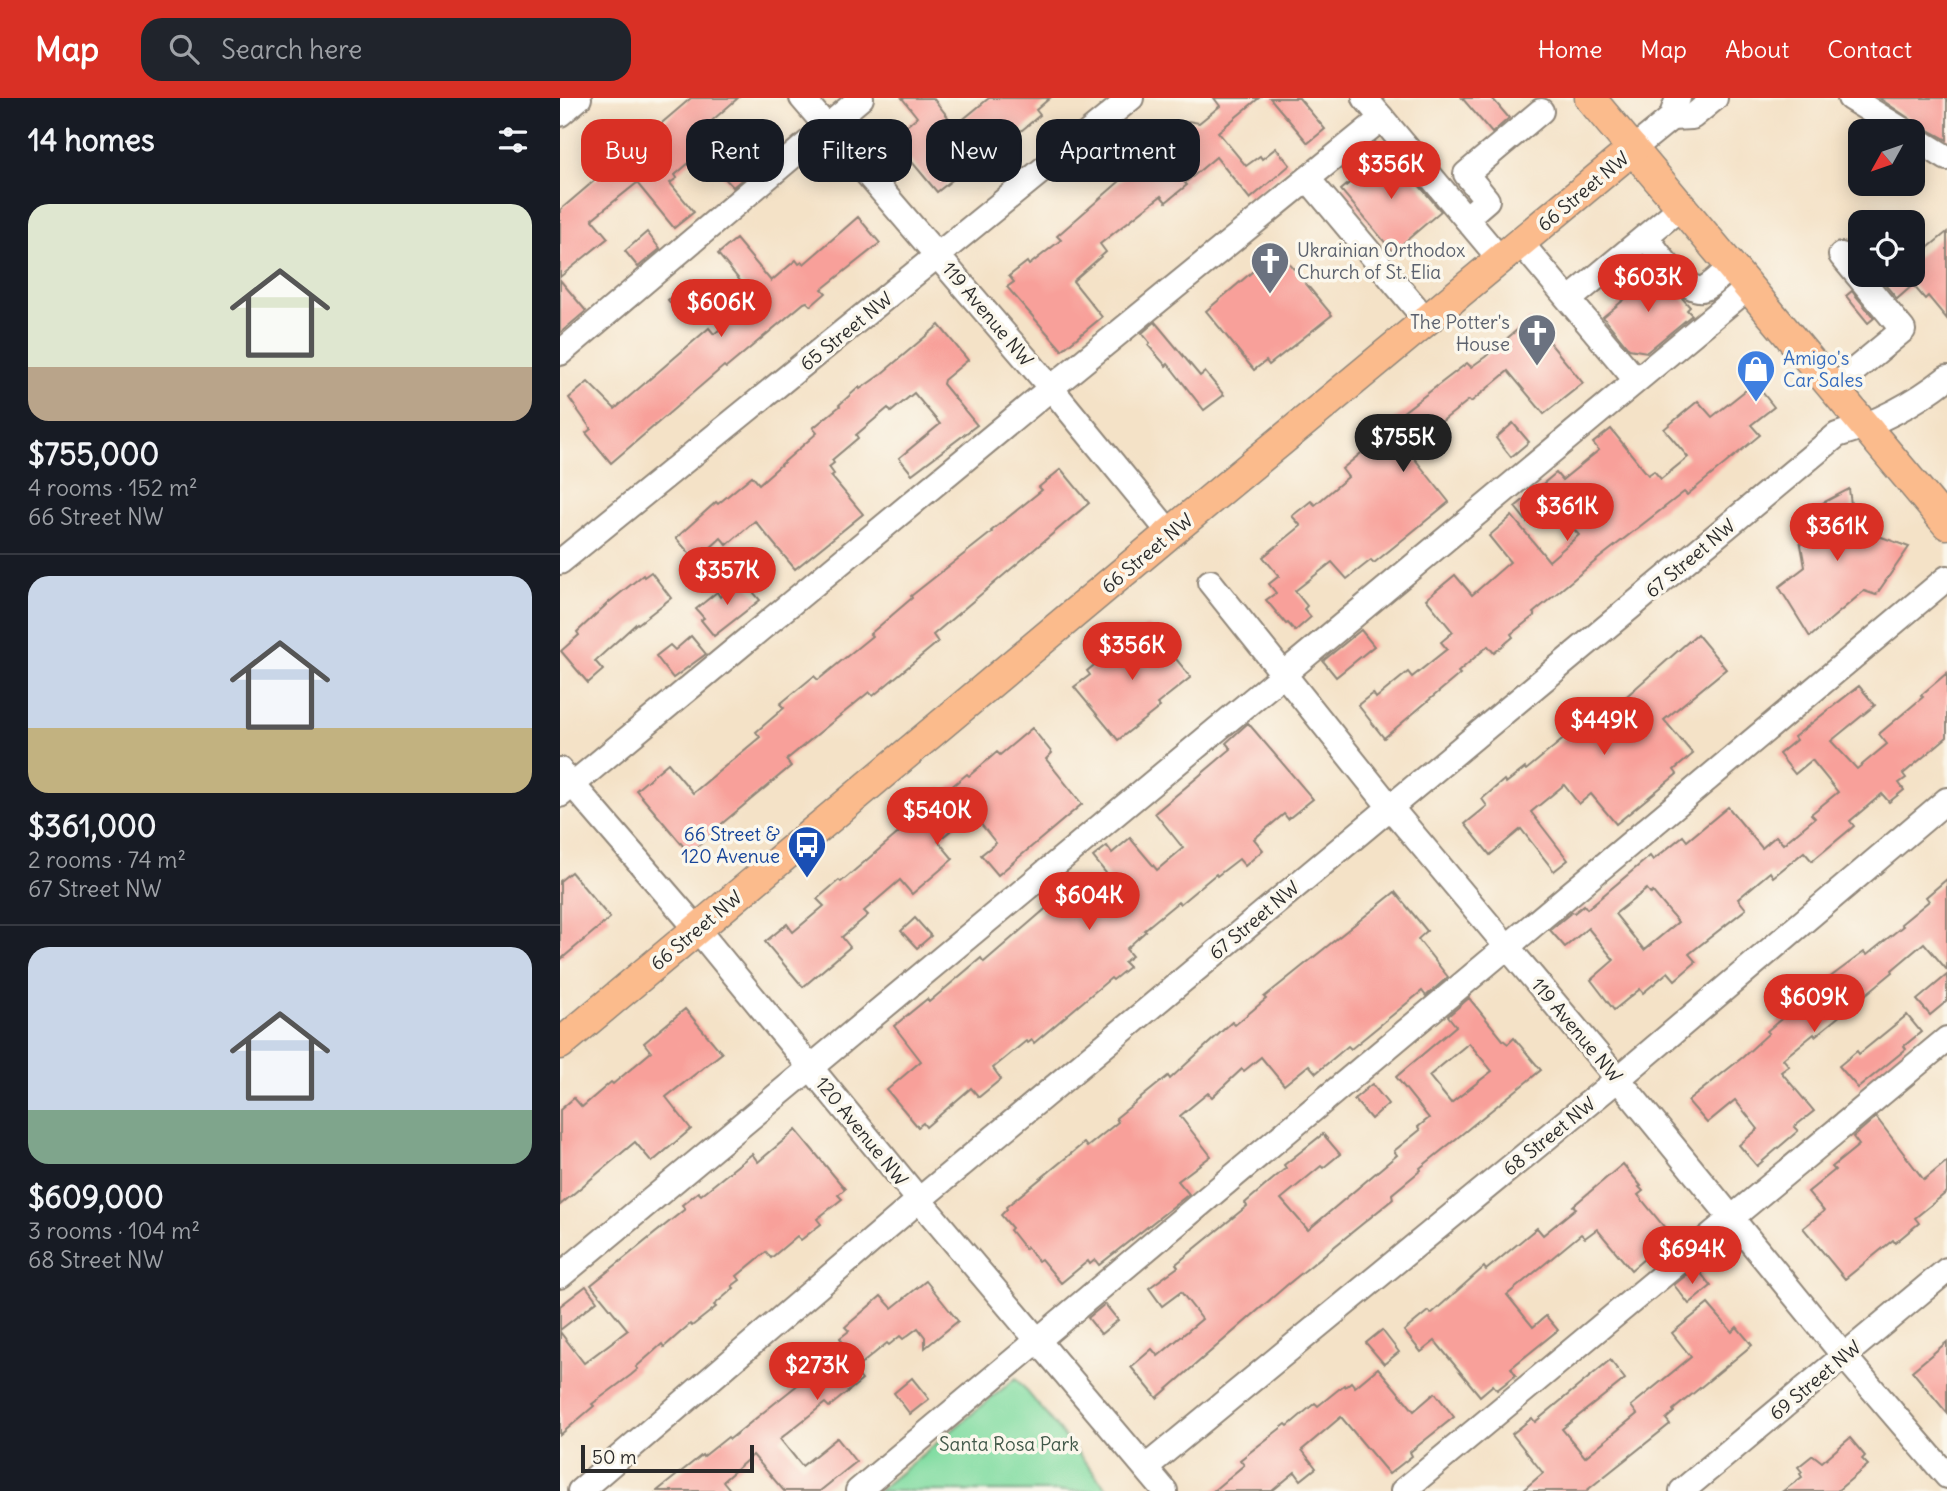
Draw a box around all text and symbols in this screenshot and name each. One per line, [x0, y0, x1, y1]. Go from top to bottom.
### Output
search box [141, 18, 631, 81]
text: Map [35, 28, 99, 70]
icon: search [165, 30, 203, 68]
text: Search here [221, 33, 362, 66]
text: Home [1538, 34, 1602, 64]
text: Map [1640, 34, 1687, 64]
text: About [1725, 34, 1789, 64]
text: Contact [1827, 34, 1912, 64]
chip: Buy [581, 119, 672, 182]
chip: Rent [686, 119, 784, 182]
chip: Filters [798, 119, 912, 182]
chip: New [926, 119, 1022, 182]
chip: Apartment [1036, 119, 1200, 182]
north arrow [1848, 119, 1925, 196]
map controls [1848, 119, 1925, 287]
text: 14 homes [28, 121, 155, 159]
icon: filters [494, 121, 532, 159]
pin: $356K [1342, 141, 1440, 201]
street label: 66 Street NW [1532, 146, 1634, 236]
text: $356K [1358, 149, 1424, 178]
button: locate [1848, 210, 1925, 287]
place label: Ukrainian Orthodox Church of St. Elia [1297, 238, 1466, 284]
church icon: Ukrainian Orthodox Church of St. Elia [1249, 240, 1291, 295]
icon: home [217, 250, 343, 376]
pin: $603K [1599, 254, 1697, 314]
street label: 119 Avenue NW [937, 257, 1039, 371]
text: $603K [1614, 262, 1682, 291]
pin: $606K [672, 280, 770, 339]
street label: 65 Street NW [795, 286, 897, 376]
text: $606K [687, 287, 755, 316]
place label: The Potter's House [1410, 310, 1510, 356]
church icon: The Potter's House [1516, 312, 1558, 367]
place label: Amigo's Car Sales [1783, 346, 1863, 392]
shop icon: Amigo's Car Sales [1735, 348, 1777, 403]
pin: $755K [1354, 414, 1452, 474]
text: $755K [1371, 422, 1435, 451]
text: $755,000 [28, 435, 159, 473]
text: 4 rooms · 152 m² [28, 473, 198, 502]
pin: $361K [1518, 484, 1616, 543]
text: $361K [1536, 491, 1598, 520]
text: 66 Street NW [28, 502, 164, 531]
pin: $361K [1788, 504, 1886, 563]
street label: 66 Street NW [1096, 508, 1198, 598]
text: $361K [1806, 511, 1868, 540]
street label: 67 Street NW [1640, 513, 1740, 603]
pin: $357K [678, 547, 776, 607]
text: $357K [695, 555, 759, 584]
icon: home [217, 622, 343, 748]
pin: $356K [1083, 622, 1181, 682]
text: $356K [1099, 630, 1165, 659]
pin: $449K [1555, 698, 1653, 757]
text: $449K [1571, 705, 1637, 734]
pin: $540K [888, 788, 986, 847]
text: $540K [903, 795, 971, 824]
text: $361,000 [28, 807, 156, 845]
place label: 66 Street & 120 Avenue [681, 822, 780, 868]
bus stop icon: 66 Street & 120 Avenue [786, 824, 828, 879]
text: 2 rooms · 74 m² [28, 845, 186, 874]
pin: $604K [1040, 872, 1138, 932]
text: 67 Street NW [28, 874, 162, 903]
street label: 67 Street NW [1204, 875, 1304, 965]
text: $604K [1055, 880, 1123, 909]
street label: 66 Street NW [645, 885, 747, 975]
street label: 119 Avenue NW [1526, 973, 1628, 1087]
pin: $609K [1765, 974, 1863, 1034]
text: $609K [1780, 982, 1848, 1011]
icon: home [217, 993, 343, 1119]
street label: 120 Avenue NW [811, 1072, 913, 1190]
street label: 68 Street NW [1498, 1091, 1600, 1181]
text: $609,000 [28, 1178, 164, 1216]
text: 3 rooms · 104 m² [28, 1216, 200, 1245]
pin: $694K [1643, 1226, 1741, 1286]
text: $694K [1659, 1234, 1725, 1263]
text: 68 Street NW [28, 1245, 164, 1274]
street label: 69 Street NW [1764, 1335, 1866, 1425]
pin: $273K [768, 1342, 866, 1402]
text: $273K [785, 1350, 849, 1379]
park label: Santa Rosa Park [939, 1432, 1079, 1456]
scale bar [581, 1442, 754, 1474]
text: 50 m [592, 1445, 637, 1469]

